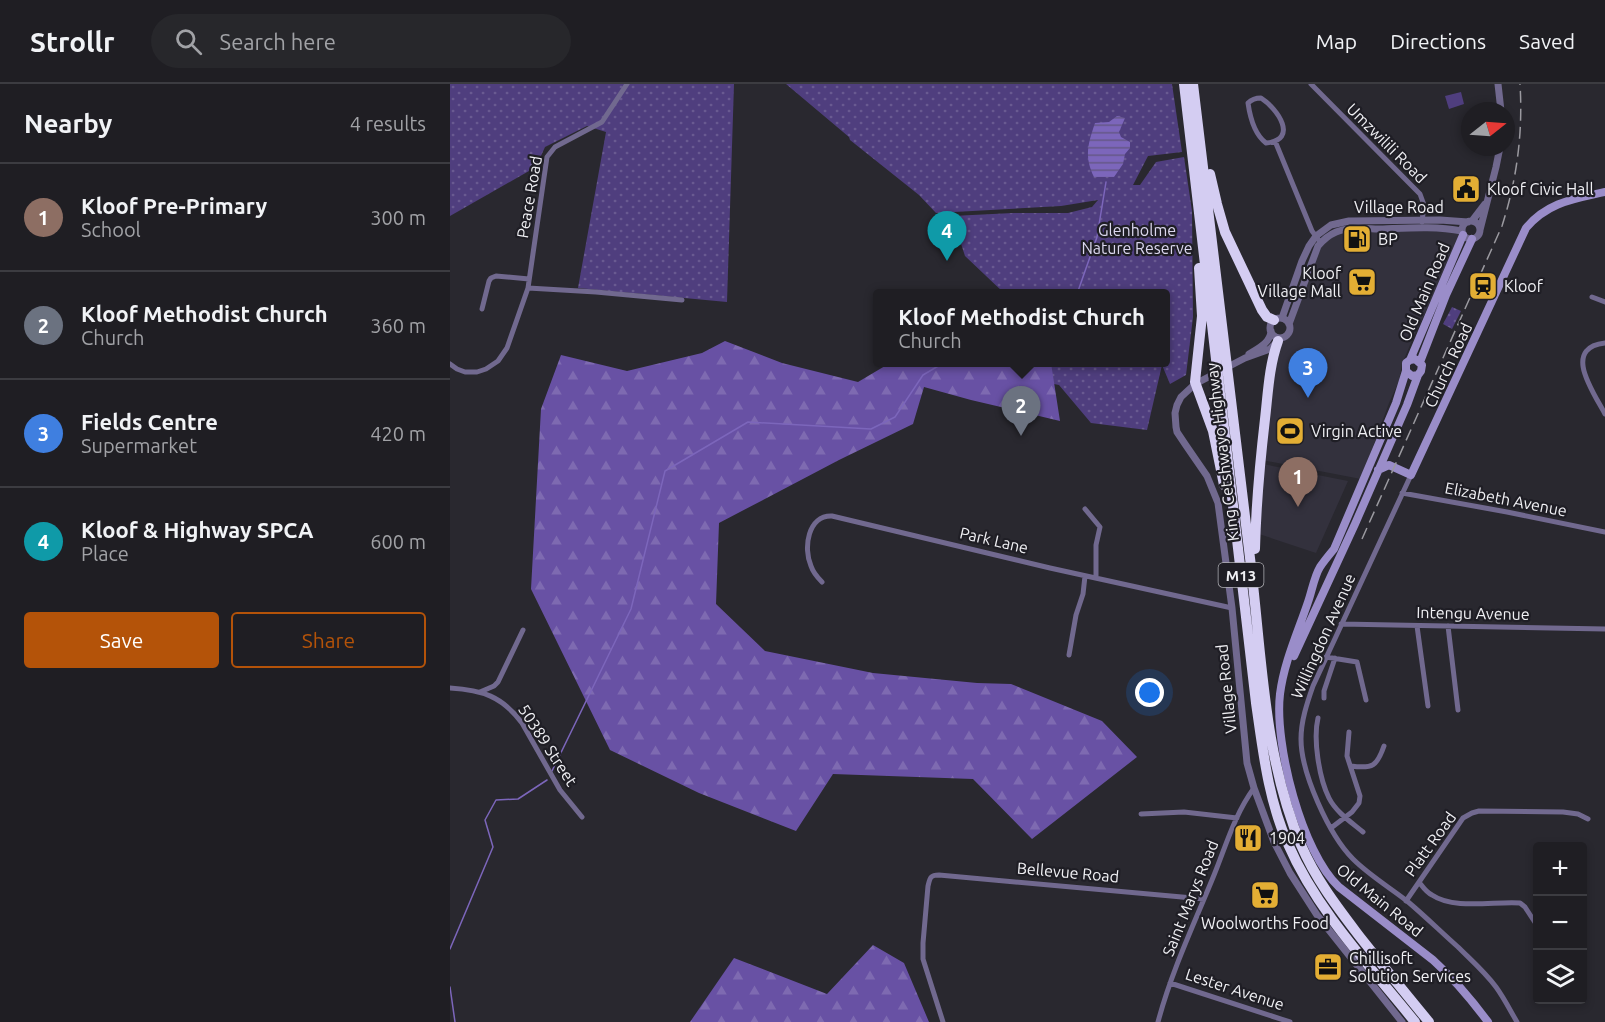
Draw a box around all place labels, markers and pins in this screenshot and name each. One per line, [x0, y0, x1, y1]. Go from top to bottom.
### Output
public building icon: Kloof Civic Hall [1450, 173, 1482, 205]
place label: Kloof Civic Hall [1487, 180, 1594, 198]
pin: 4 [928, 212, 966, 261]
fuel station icon: BP [1341, 223, 1373, 255]
place label: BP [1378, 230, 1398, 248]
place label: Kloof Village Mall [1258, 264, 1342, 300]
supermarket icon: Kloof Village Mall [1346, 266, 1378, 298]
station icon: Kloof [1467, 270, 1499, 302]
place label: Kloof [1504, 277, 1544, 295]
pin: 3 [1288, 348, 1328, 398]
pin: 2 [1002, 386, 1040, 436]
sports icon: Virgin Active [1274, 415, 1306, 447]
place label: Virgin Active [1311, 422, 1402, 440]
pin: 1 [1278, 458, 1318, 507]
restaurant icon: 1904 [1232, 822, 1264, 854]
place label: 1904 [1269, 829, 1305, 847]
supermarket icon: Woolworths Food [1249, 879, 1281, 911]
place label: Woolworths Food [1201, 914, 1329, 932]
place label: Chillisoft Solution Services [1349, 949, 1471, 985]
office icon: Chillisoft Solution Services [1312, 951, 1344, 983]

